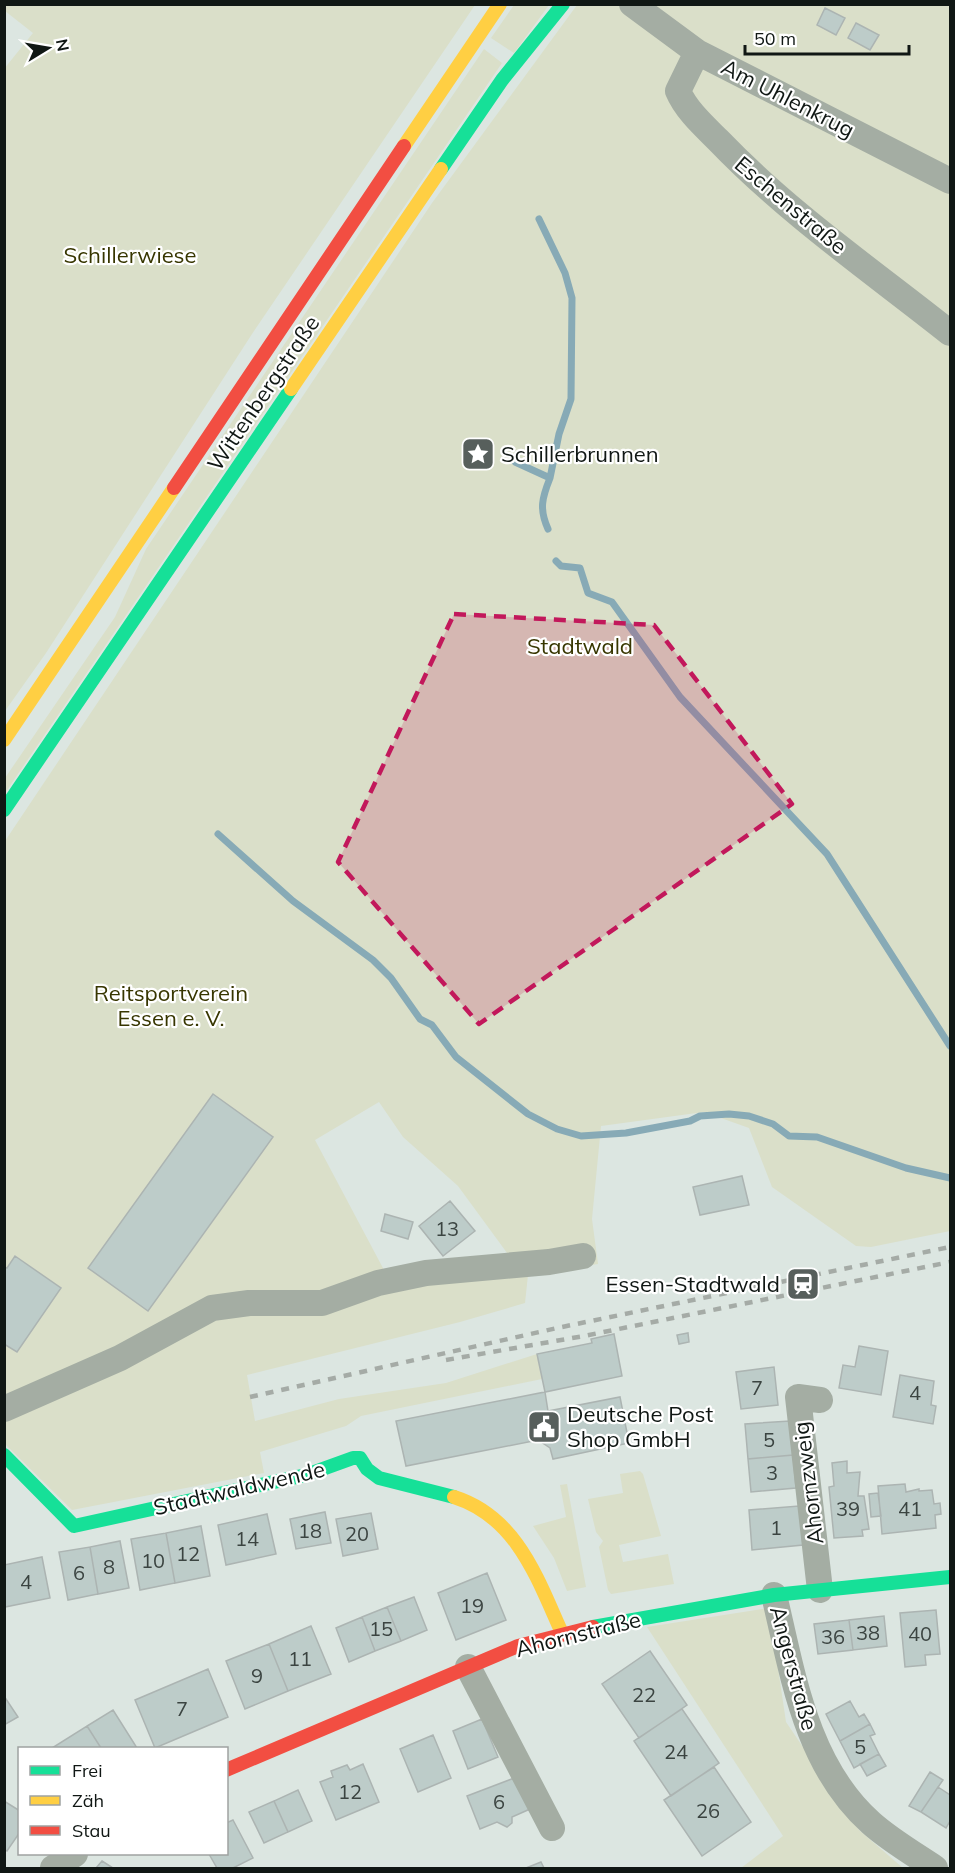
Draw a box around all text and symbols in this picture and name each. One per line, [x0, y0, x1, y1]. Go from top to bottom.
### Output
north arrow [18, 18, 78, 78]
scale bar [745, 18, 908, 56]
text: 50 m [754, 27, 796, 50]
text: N [52, 37, 74, 53]
street label: Am Uhlenkrug [717, 52, 859, 144]
street label: Eschenstraße [729, 150, 853, 260]
park label: Schillerwiese [63, 241, 197, 269]
street label: Wittenbergstraße [201, 310, 325, 476]
place icon: Schillerbrunnen [460, 436, 496, 472]
place label: Schillerbrunnen [501, 440, 659, 468]
park label: Stadtwald [527, 632, 633, 660]
park label: Reitsportverein Essen e. V. [94, 979, 248, 1032]
house number: 13 [435, 1216, 459, 1241]
station icon: Essen-Stadtwald [785, 1266, 821, 1302]
place label: Essen-Stadtwald [605, 1270, 780, 1298]
house number: 7 [751, 1375, 763, 1400]
house number: 4 [909, 1380, 921, 1405]
place label: Deutsche Post Shop GmbH [567, 1400, 713, 1453]
public building icon: Deutsche Post Shop GmbH [526, 1409, 562, 1445]
street label: Ahornzweig [787, 1420, 829, 1546]
house number: 5 [763, 1427, 775, 1452]
street label: Stadtwaldwende [151, 1455, 327, 1521]
house number: 3 [766, 1460, 778, 1485]
house number: 39 [836, 1496, 860, 1521]
house number: 41 [898, 1496, 922, 1521]
house number: 1 [770, 1515, 782, 1540]
house number: 18 [298, 1518, 322, 1543]
house number: 20 [345, 1521, 369, 1546]
house number: 14 [235, 1526, 259, 1551]
house number: 12 [176, 1541, 200, 1566]
house number: 10 [141, 1548, 165, 1573]
house number: 8 [103, 1554, 115, 1579]
house number: 6 [73, 1560, 85, 1585]
house number: 4 [20, 1569, 32, 1594]
house number: 19 [460, 1593, 484, 1618]
street label: Angerstraße [764, 1603, 824, 1733]
street label: Ahornstraße [513, 1605, 643, 1663]
house number: 15 [369, 1616, 393, 1641]
house number: 38 [856, 1620, 880, 1645]
house number: 40 [908, 1621, 932, 1646]
house number: 36 [821, 1624, 845, 1649]
house number: 11 [288, 1646, 312, 1671]
house number: 9 [251, 1663, 263, 1688]
house number: 22 [632, 1682, 656, 1707]
house number: 7 [176, 1696, 188, 1721]
house number: 5 [854, 1734, 866, 1759]
house number: 24 [664, 1739, 688, 1764]
legend [18, 1747, 228, 1855]
text: Frei [72, 1759, 102, 1782]
house number: 12 [338, 1779, 362, 1804]
text: Zäh [72, 1789, 104, 1812]
house number: 6 [493, 1789, 505, 1814]
house number: 26 [696, 1798, 720, 1823]
text: Stau [72, 1819, 111, 1842]

